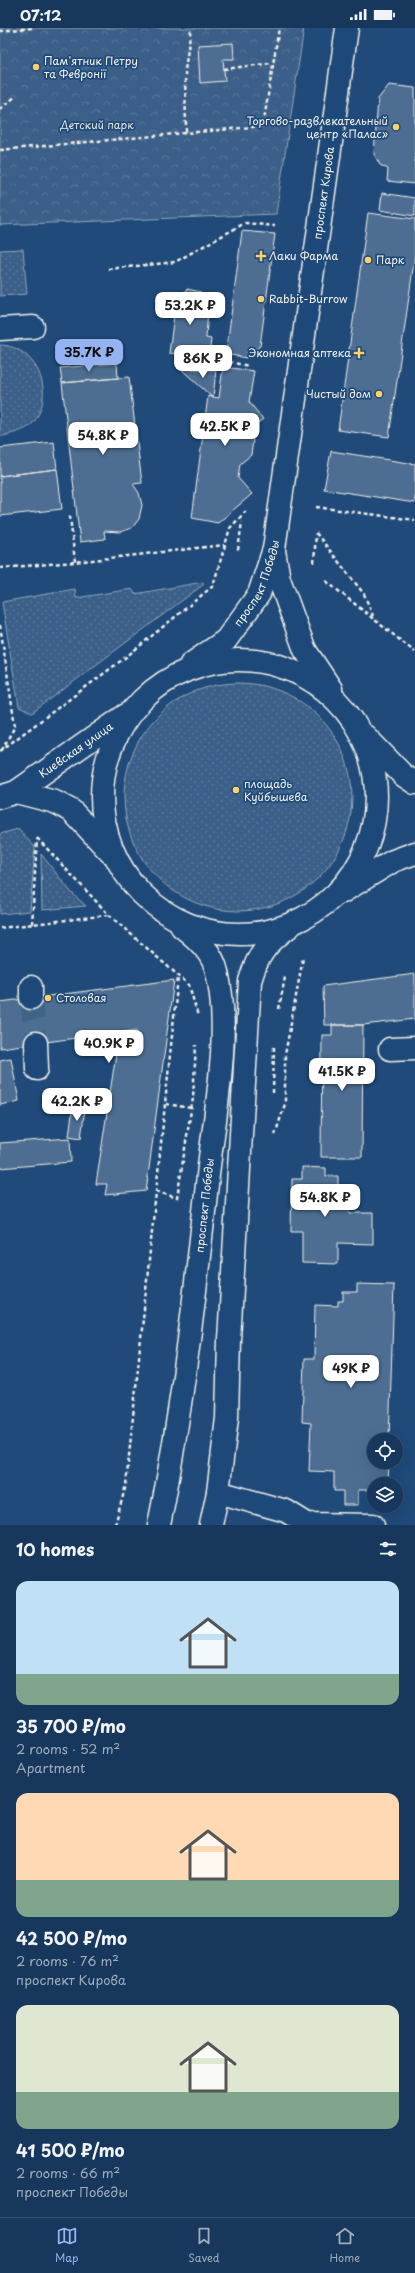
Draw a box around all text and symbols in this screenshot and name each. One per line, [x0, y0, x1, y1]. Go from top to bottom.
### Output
text: 07:12 [20, 3, 62, 26]
place label: Пам'ятник Петру та Февронії [44, 52, 138, 82]
marker: Пам'ятник Петру та Февронії [31, 62, 41, 72]
place label: Торгово-развлекательный центр «Палас» [246, 112, 388, 142]
park label: Детский парк [59, 116, 134, 133]
marker: Торгово-развлекательный центр «Палас» [391, 122, 401, 132]
street label: проспект Кирова [309, 145, 338, 240]
place label: Лаки Фарма [269, 247, 339, 264]
marker: Лаки Фарма [256, 251, 266, 261]
place label: Парк [376, 251, 405, 268]
marker: Парк [363, 255, 373, 265]
place label: Rabbit-Burrow [269, 290, 348, 307]
pin: 53.2K ₽ [153, 292, 227, 326]
marker: Rabbit-Burrow [256, 294, 266, 304]
text: 53.2K ₽ [164, 295, 216, 314]
pin: 35.7K ₽ [52, 339, 126, 373]
text: 35.7K ₽ [64, 342, 114, 361]
place label: Экономная аптека [248, 344, 351, 361]
pin: 86K ₽ [175, 345, 231, 379]
text: 86K ₽ [183, 348, 223, 367]
marker: Экономная аптека [354, 348, 364, 358]
place label: Чистый дом [306, 385, 371, 402]
marker: Чистый дом [374, 389, 384, 399]
pin: 42.5K ₽ [188, 413, 262, 447]
text: 42.5K ₽ [200, 416, 250, 435]
pin: 54.8K ₽ [66, 422, 140, 456]
text: 54.8K ₽ [77, 425, 129, 444]
street label: проспект Победы [229, 539, 283, 630]
street label: Киевская улица [35, 718, 116, 782]
place label: площадь Куйбышева [244, 775, 308, 805]
marker: площадь Куйбышева [231, 785, 241, 795]
place label: Столовая [56, 989, 107, 1006]
marker: Столовая [43, 993, 53, 1003]
pin: 40.9K ₽ [72, 1030, 146, 1064]
text: 40.9K ₽ [83, 1033, 135, 1052]
pin: 41.5K ₽ [305, 1058, 379, 1092]
text: 41.5K ₽ [318, 1061, 366, 1080]
pin: 42.2K ₽ [40, 1088, 114, 1122]
text: 42.2K ₽ [51, 1091, 103, 1110]
street label: проспект Победы [191, 1157, 218, 1253]
pin: 54.8K ₽ [288, 1184, 362, 1218]
text: 54.8K ₽ [299, 1187, 351, 1206]
pin: 49K ₽ [323, 1355, 379, 1389]
text: 49K ₽ [332, 1358, 370, 1377]
map controls [367, 1433, 403, 1513]
button: locate [367, 1433, 403, 1469]
button: layers [367, 1477, 403, 1513]
text: 10 homes [16, 1536, 94, 1562]
icon: filters [377, 1538, 399, 1560]
icon: home [172, 1607, 244, 1679]
text: 35 700 ₽/mo [16, 1713, 126, 1739]
text: 2 rooms · 52 m² [16, 1739, 120, 1758]
text: Apartment [16, 1758, 85, 1777]
icon: home [172, 1819, 244, 1891]
text: 42 500 ₽/mo [16, 1925, 127, 1951]
text: 2 rooms · 76 m² [16, 1951, 119, 1970]
text: проспект Кирова [16, 1970, 126, 1989]
icon: home [172, 2031, 244, 2103]
text: 41 500 ₽/mo [16, 2137, 125, 2163]
text: 2 rooms · 66 m² [16, 2163, 120, 2182]
text: проспект Победы [16, 2182, 128, 2201]
tab: Map [55, 2225, 78, 2266]
tab: Saved [188, 2225, 220, 2266]
tab: Home [329, 2225, 360, 2266]

